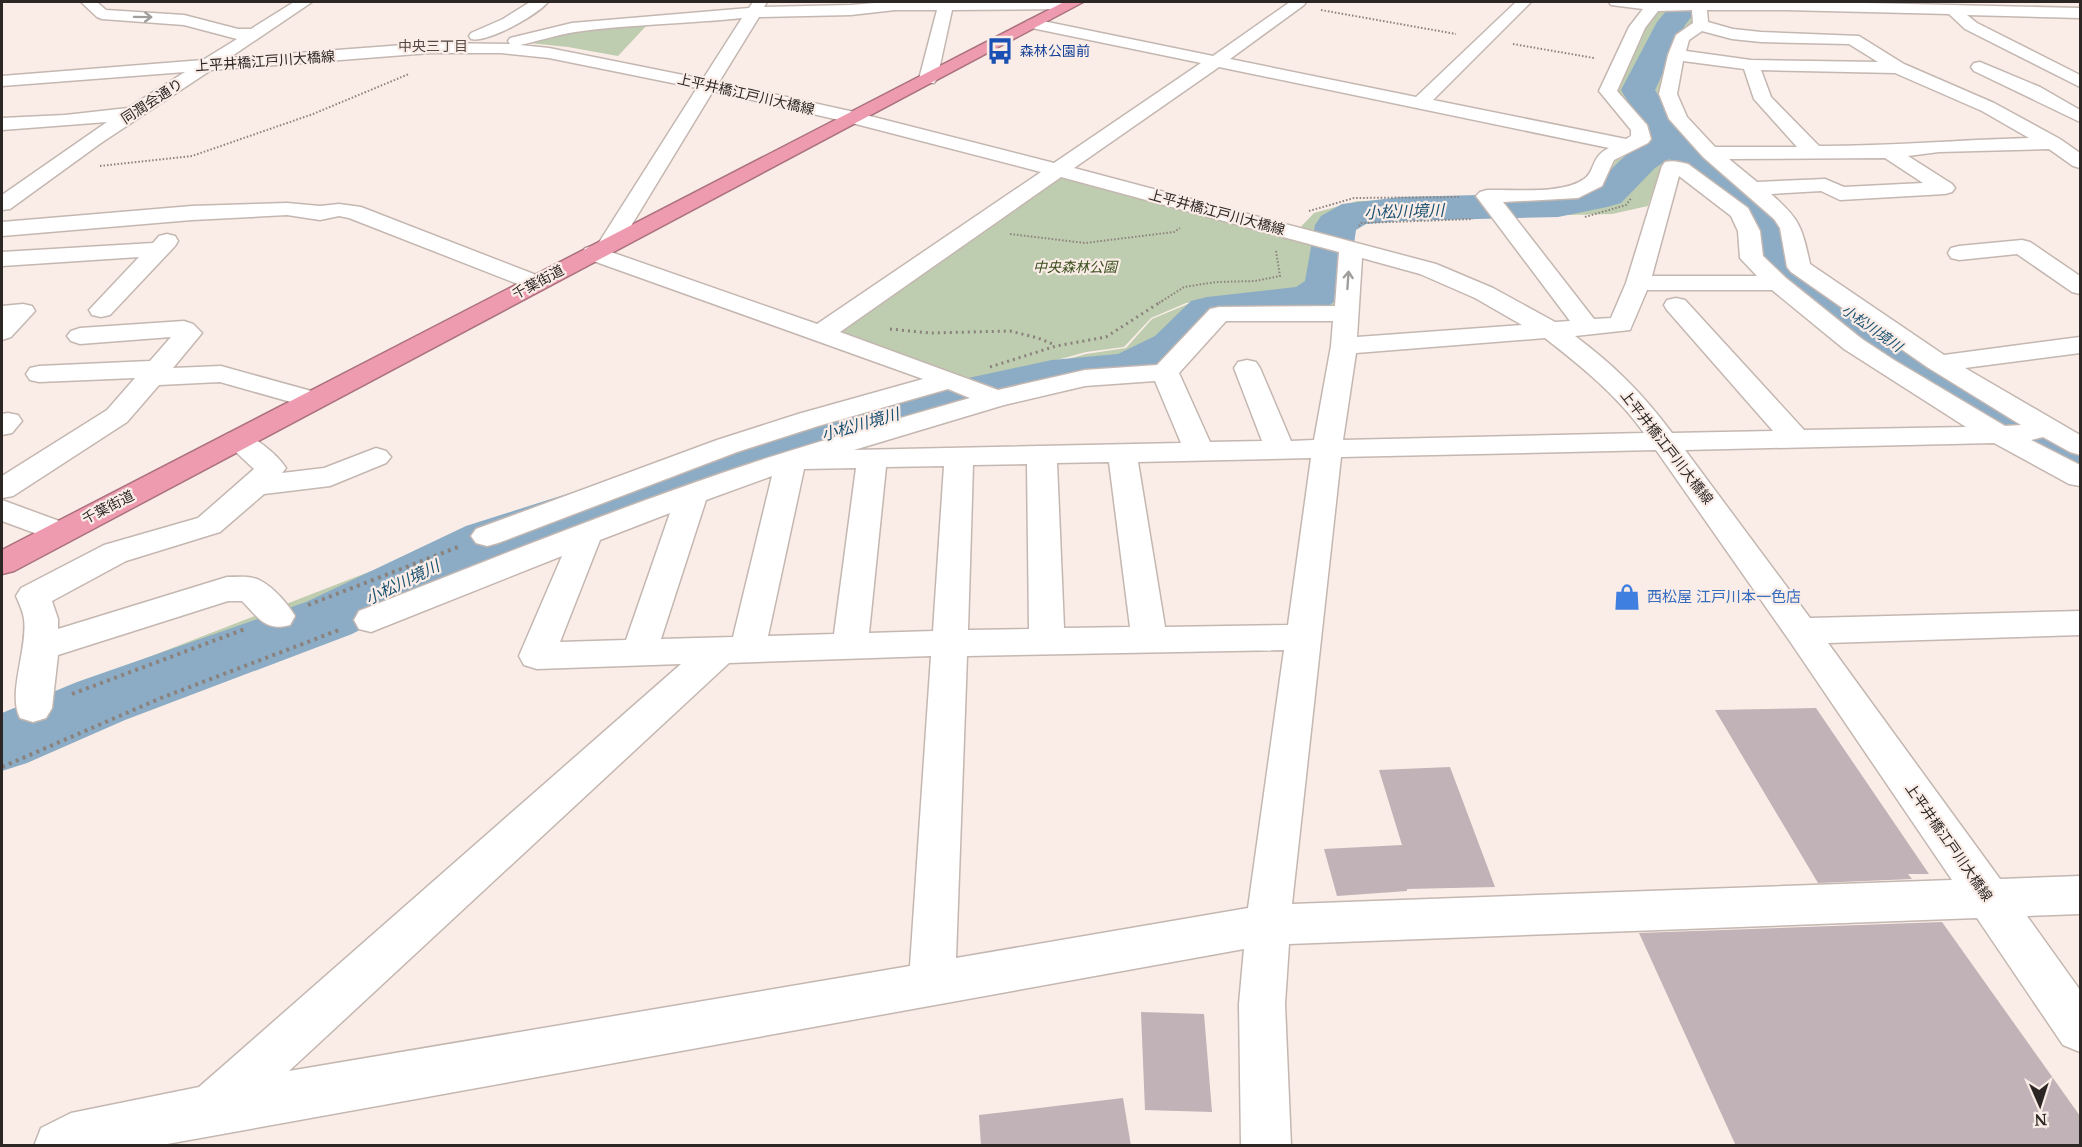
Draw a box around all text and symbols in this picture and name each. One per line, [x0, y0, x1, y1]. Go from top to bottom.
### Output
one-way arrow [132, 12, 152, 23]
district label: 中央三丁目 [398, 36, 468, 55]
bus stop icon: 森林公園前 [985, 36, 1015, 66]
place label: 森林公園前 [1020, 41, 1090, 60]
street label: 上平井橋江戸川大橋線 [194, 46, 335, 75]
street label: 上平井橋江戸川大橋線 [676, 69, 816, 119]
street label: 同潤会通り [117, 74, 186, 128]
street label: 上平井橋江戸川大橋線 [1147, 184, 1287, 239]
water label: 小松川境川 [1364, 199, 1446, 223]
park label: 中央森林公園 [1033, 257, 1119, 276]
street label: 千葉街道 [509, 260, 567, 303]
one-way arrow [1343, 271, 1354, 291]
water label: 小松川境川 [1838, 300, 1908, 357]
street label: 上平井橋江戸川大橋線 [1617, 386, 1718, 508]
water label: 小松川境川 [819, 402, 903, 446]
street label: 千葉街道 [79, 485, 137, 528]
water label: 小松川境川 [361, 554, 445, 609]
shop icon: 西松屋 江戸川本一色店 [1612, 582, 1642, 612]
place label: 西松屋 江戸川本一色店 [1647, 586, 1801, 606]
street label: 上平井橋江戸川大橋線 [1901, 779, 1997, 905]
north arrow [2010, 1075, 2070, 1135]
text: N [2034, 1109, 2048, 1131]

